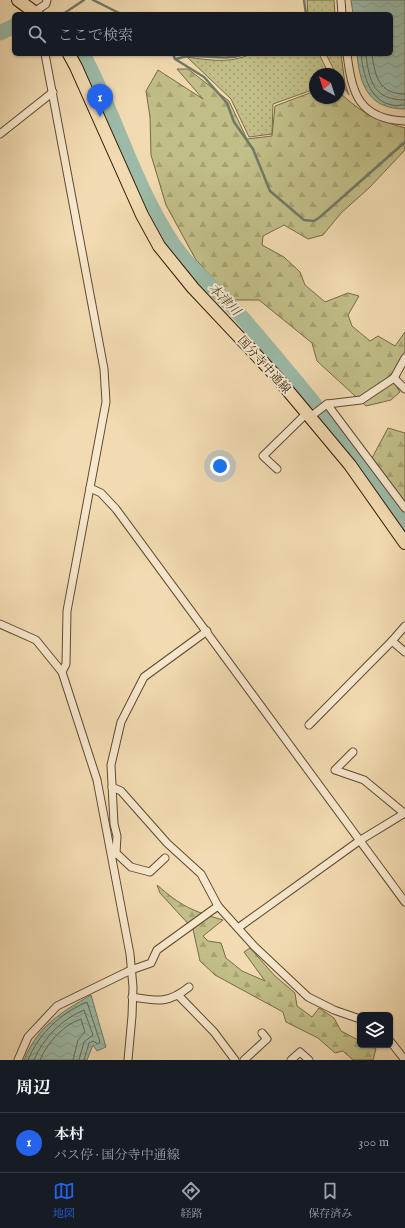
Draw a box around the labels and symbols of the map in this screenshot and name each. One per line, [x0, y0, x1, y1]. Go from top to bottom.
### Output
north arrow [309, 68, 345, 104]
pin: 1 [87, 84, 113, 117]
water label: 本津川 [204, 280, 245, 321]
street label: 国分寺中通線 [234, 333, 294, 397]
your location [210, 456, 230, 476]

